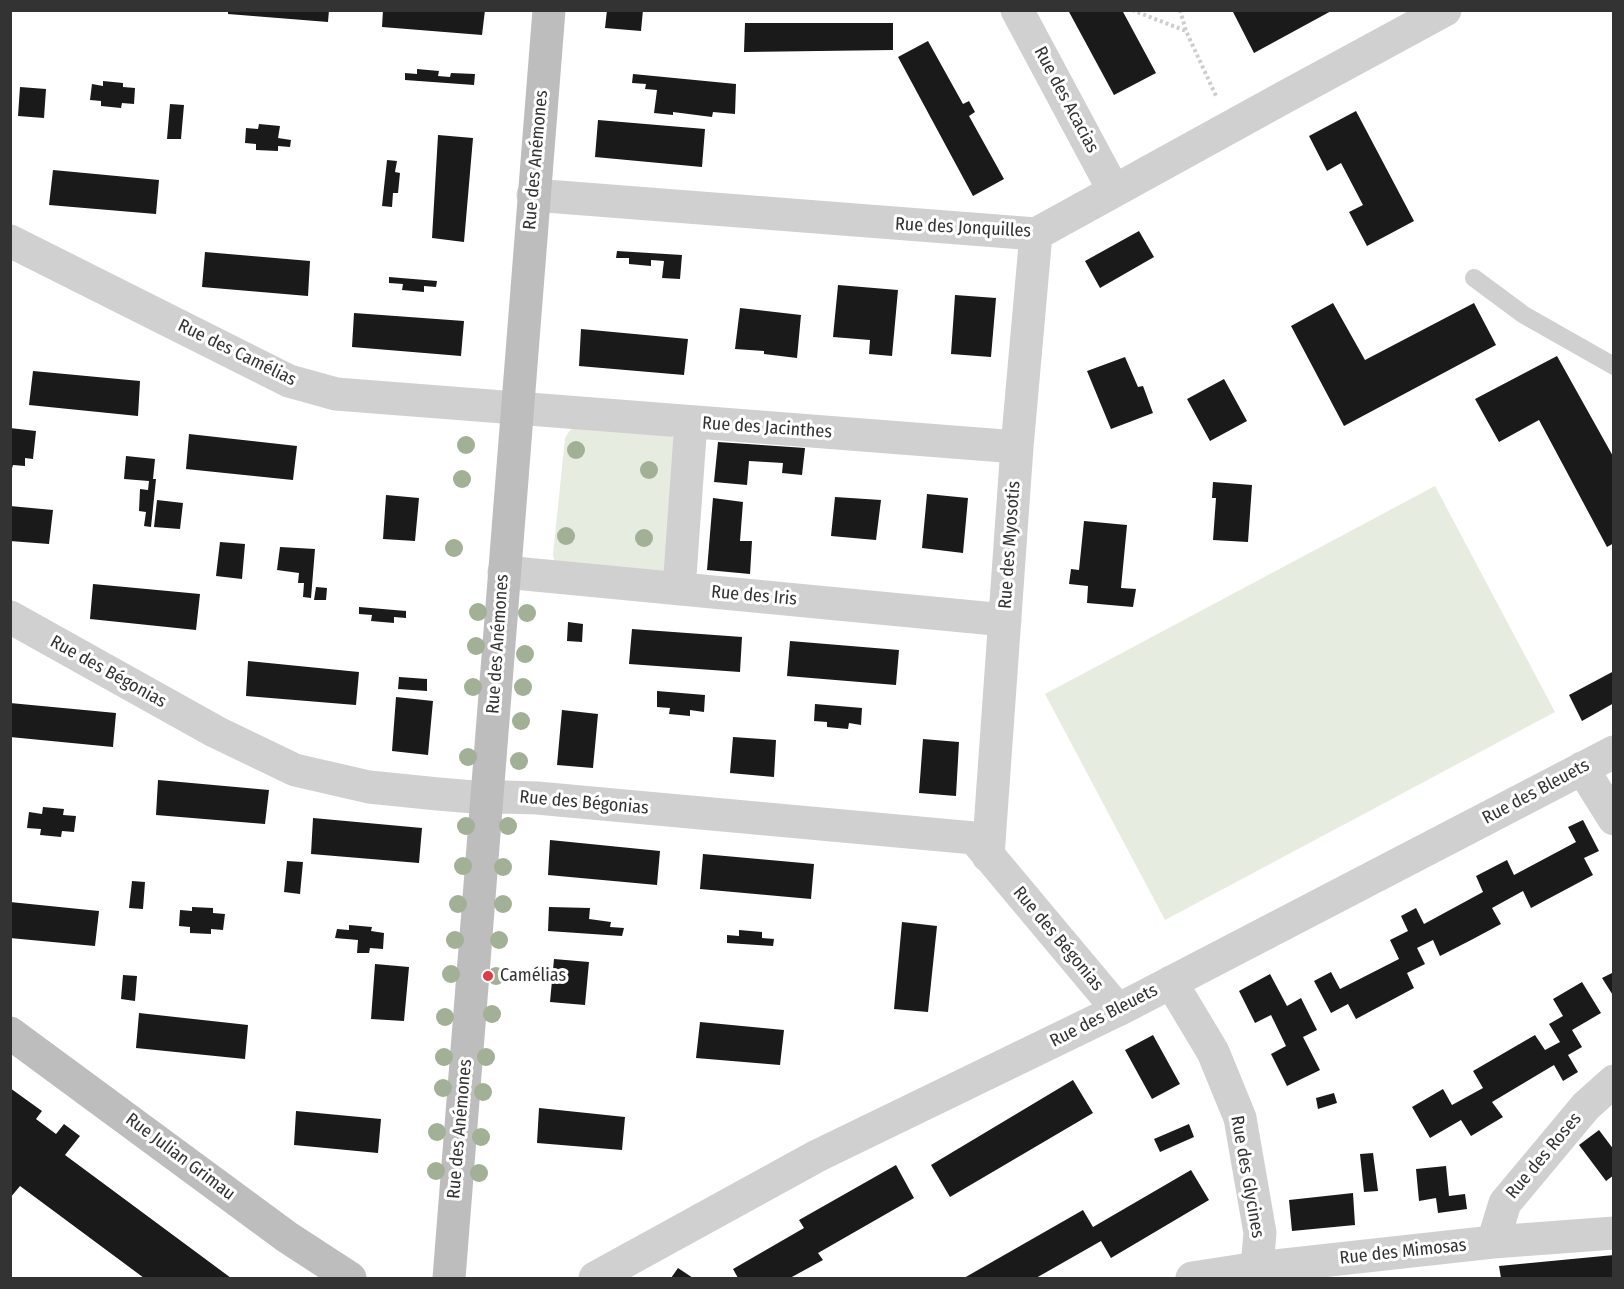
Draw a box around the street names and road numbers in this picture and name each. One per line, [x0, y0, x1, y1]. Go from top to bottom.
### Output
street label: Rue des Acacias [1029, 43, 1103, 157]
street label: Rue des Anémones [519, 89, 553, 231]
street label: Rue des Jonquilles [894, 214, 1032, 242]
street label: Rue des Camélias [174, 315, 300, 391]
street label: Rue des Jacinthes [701, 413, 833, 443]
street label: Rue des Myosotis [995, 480, 1025, 610]
street label: Rue des Anémones [482, 573, 514, 715]
street label: Rue des Iris [710, 581, 798, 611]
street label: Rue des Bégonias [46, 631, 170, 713]
street label: Rue des Bleuets [1479, 755, 1593, 829]
street label: Rue des Bégonias [519, 787, 649, 819]
street label: Rue des Bégonias [1008, 882, 1108, 996]
street label: Rue des Bleuets [1046, 980, 1162, 1052]
street label: Rue des Anémones [443, 1058, 477, 1200]
street label: Rue des Roses [1502, 1108, 1586, 1204]
street label: Rue Julian Grimau [121, 1109, 239, 1205]
street label: Rue des Glycines [1226, 1114, 1268, 1240]
street label: Rue des Mimosas [1339, 1235, 1467, 1269]

